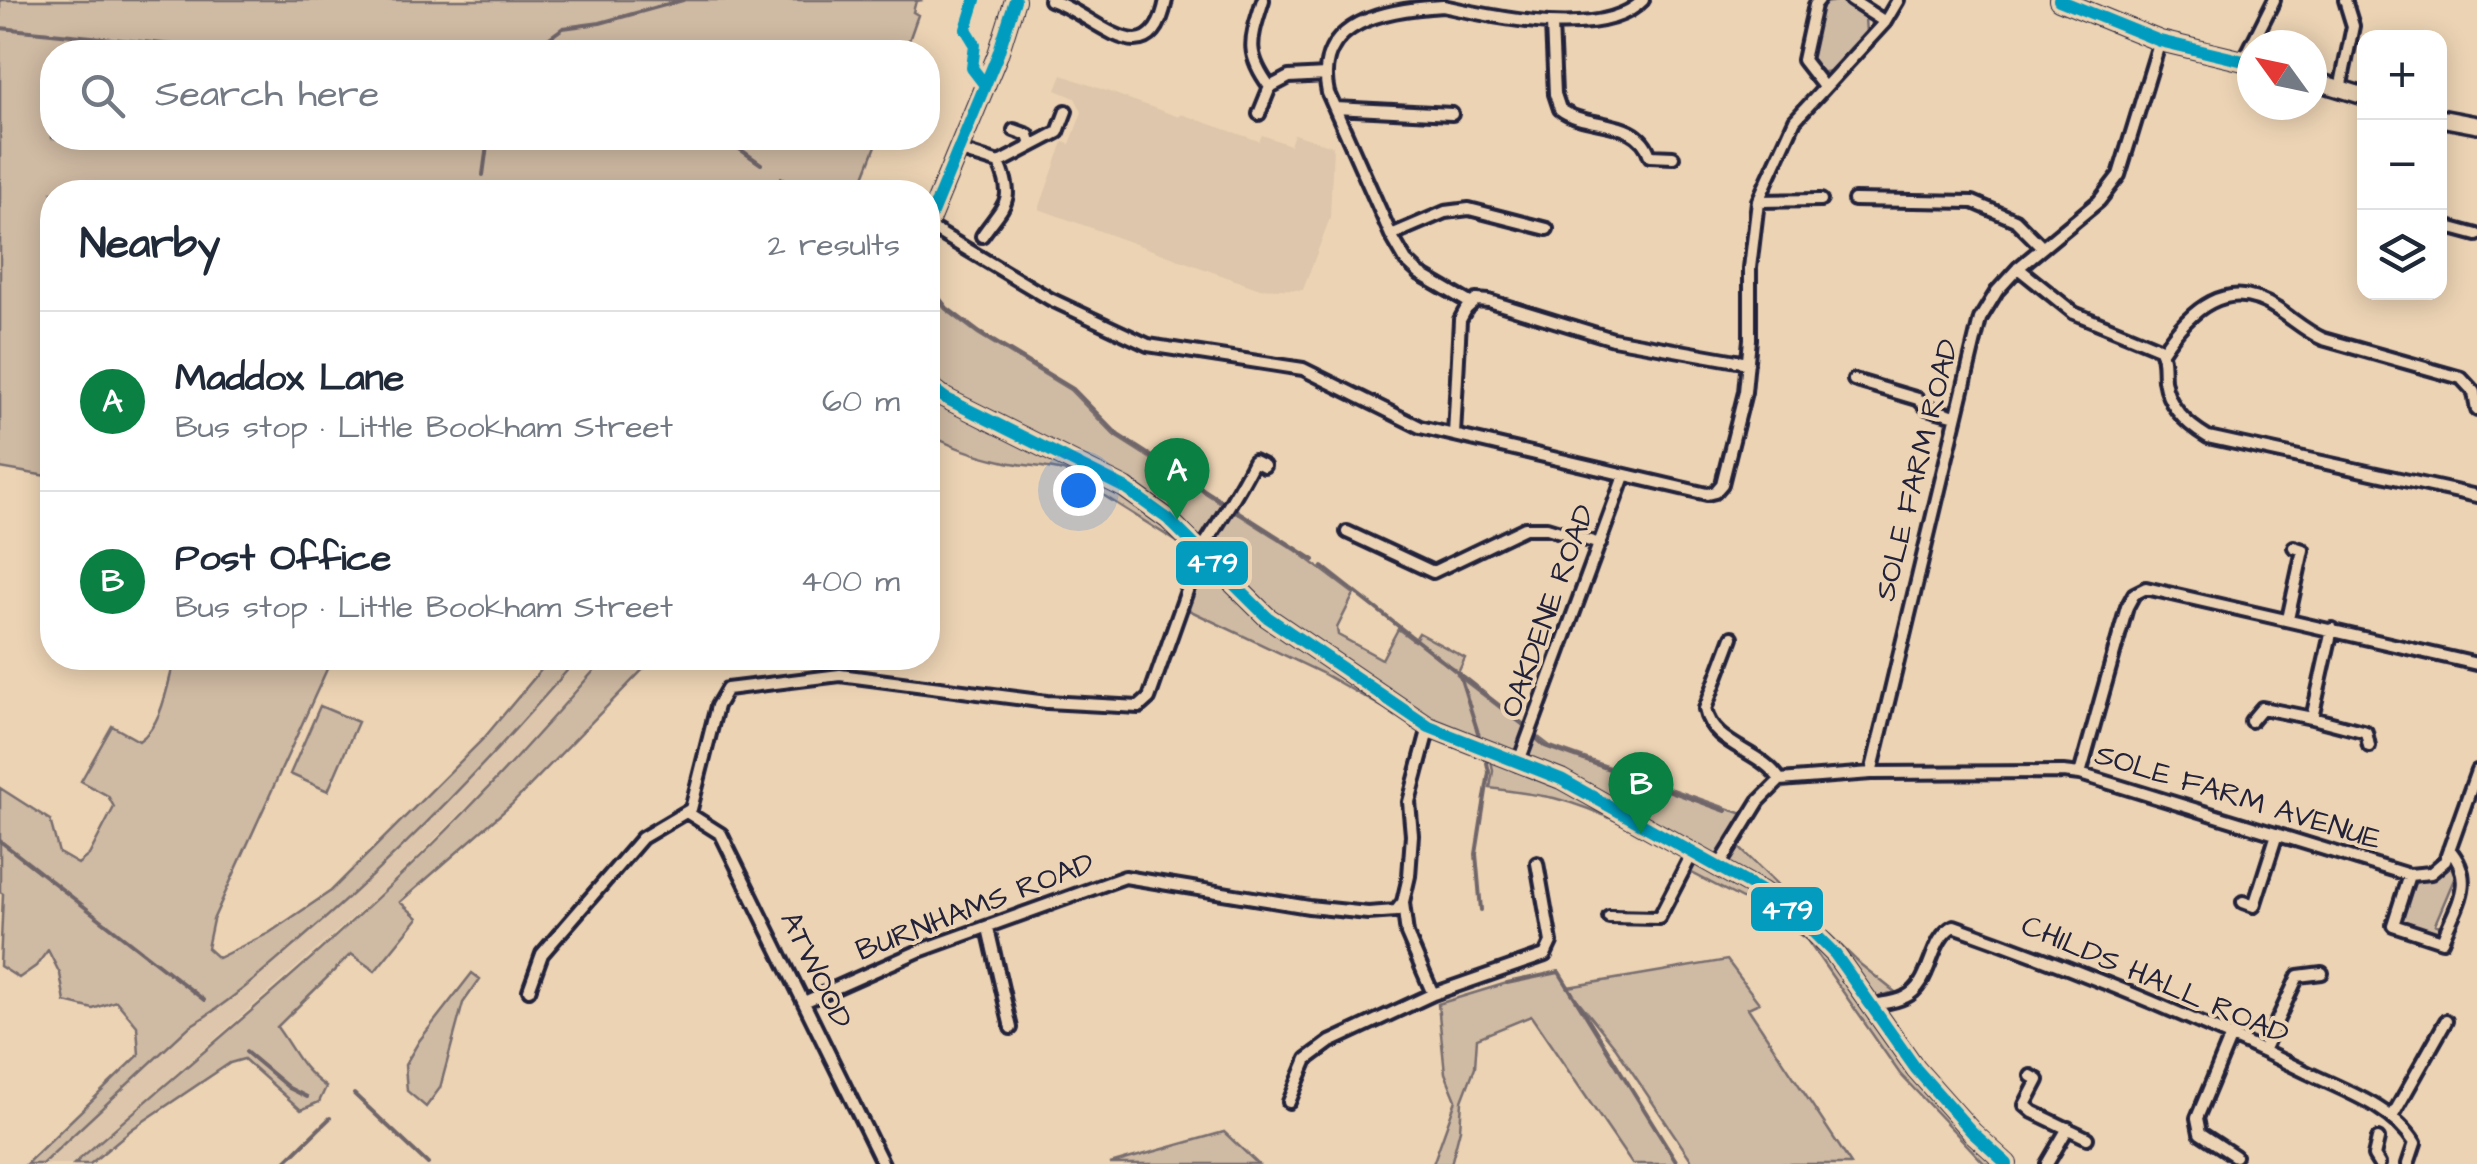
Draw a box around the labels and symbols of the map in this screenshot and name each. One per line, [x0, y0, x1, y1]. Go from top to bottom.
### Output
north arrow [2237, 30, 2327, 120]
street label: SOLE FARM ROAD [1864, 335, 1970, 605]
pin: A [1144, 438, 1210, 520]
your location [1053, 465, 1104, 516]
street label: OAKDENE ROAD [1490, 499, 1606, 723]
line badge: 479 [1174, 539, 1250, 587]
text: 479 [1186, 544, 1238, 583]
street label: SOLE FARM AVENUE [2090, 733, 2387, 861]
pin: B [1608, 752, 1674, 834]
street label: BURNHAMS ROAD [850, 842, 1100, 972]
line badge: 479 [1749, 885, 1825, 933]
text: 479 [1761, 891, 1813, 930]
street label: ATWOOD [770, 904, 862, 1036]
street label: CHILDS HALL ROAD [2015, 905, 2295, 1055]

